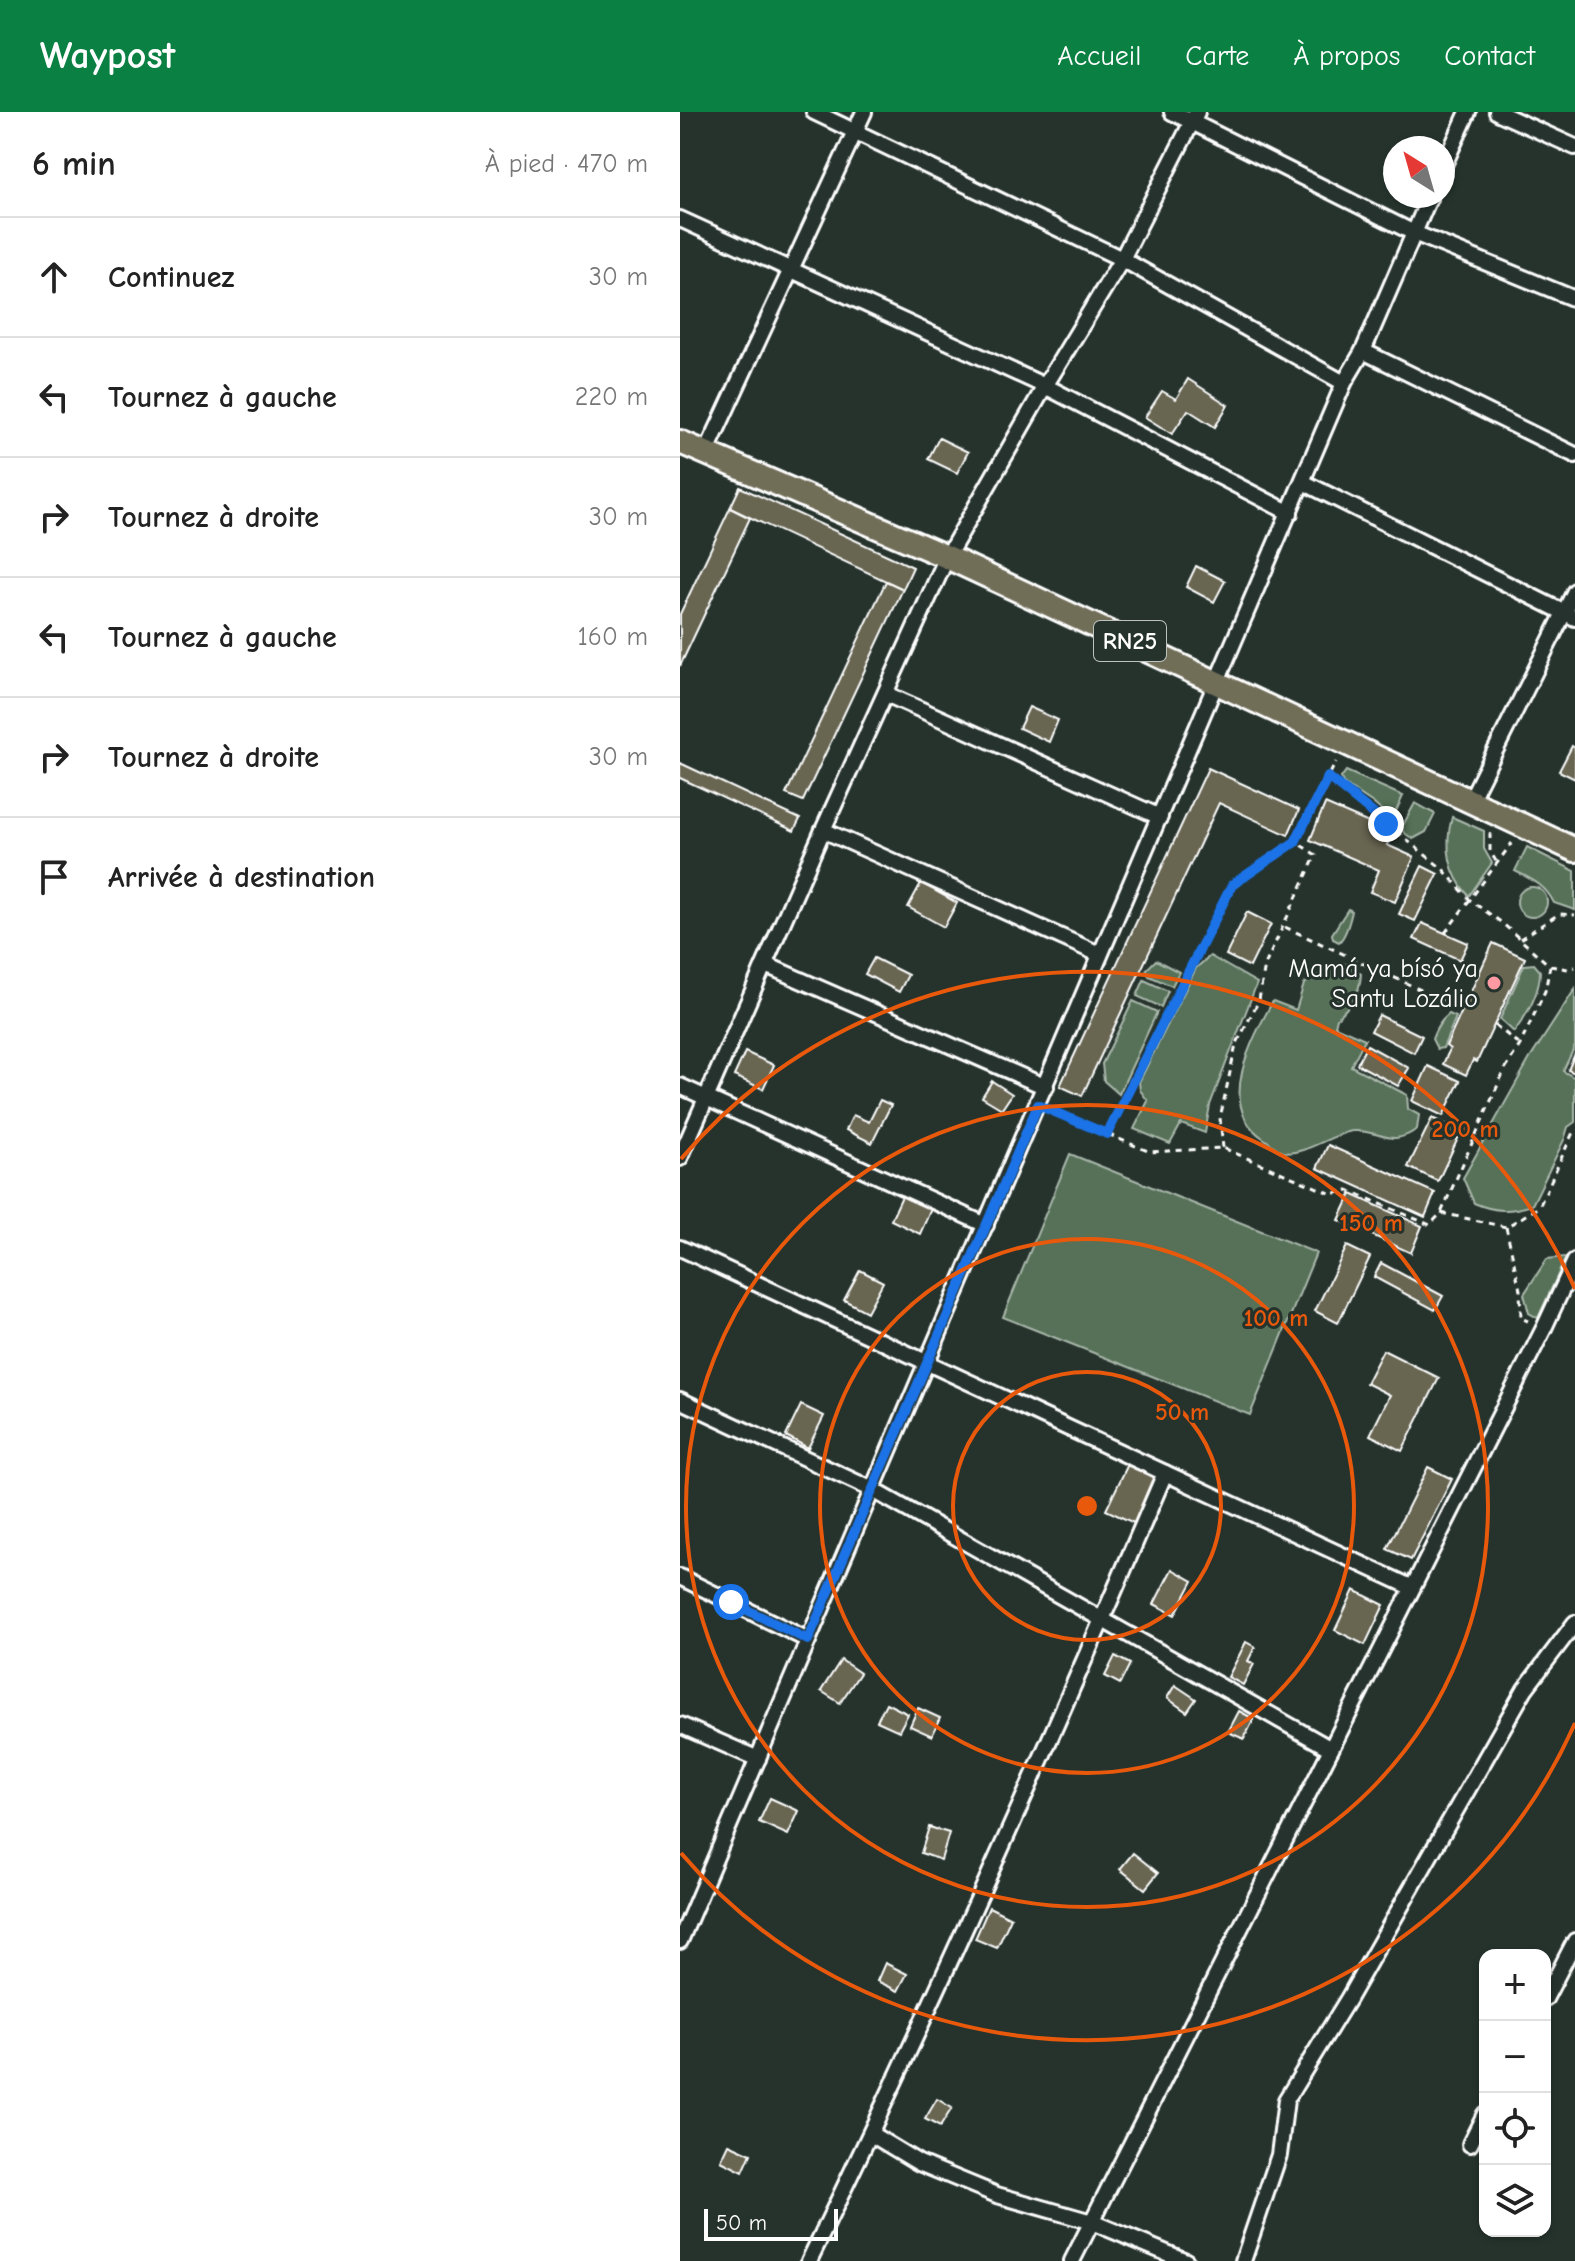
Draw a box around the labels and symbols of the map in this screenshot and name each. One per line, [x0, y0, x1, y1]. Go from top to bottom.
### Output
north arrow [1383, 136, 1455, 208]
road number: RN25 [1094, 621, 1166, 661]
route end [1368, 806, 1404, 842]
place label: Mamá ya bísó ya Santu Lozálio [1288, 954, 1478, 1014]
marker: Mamá ya bísó ya Santu Lozálio [1485, 974, 1503, 992]
text: 200 m [1431, 1115, 1499, 1143]
text: 150 m [1339, 1209, 1403, 1237]
text: 100 m [1244, 1304, 1308, 1332]
text: 50 m [1155, 1398, 1209, 1426]
centre of rings [1073, 1492, 1101, 1520]
route start [713, 1584, 749, 1620]
scale bar [704, 2205, 838, 2241]

